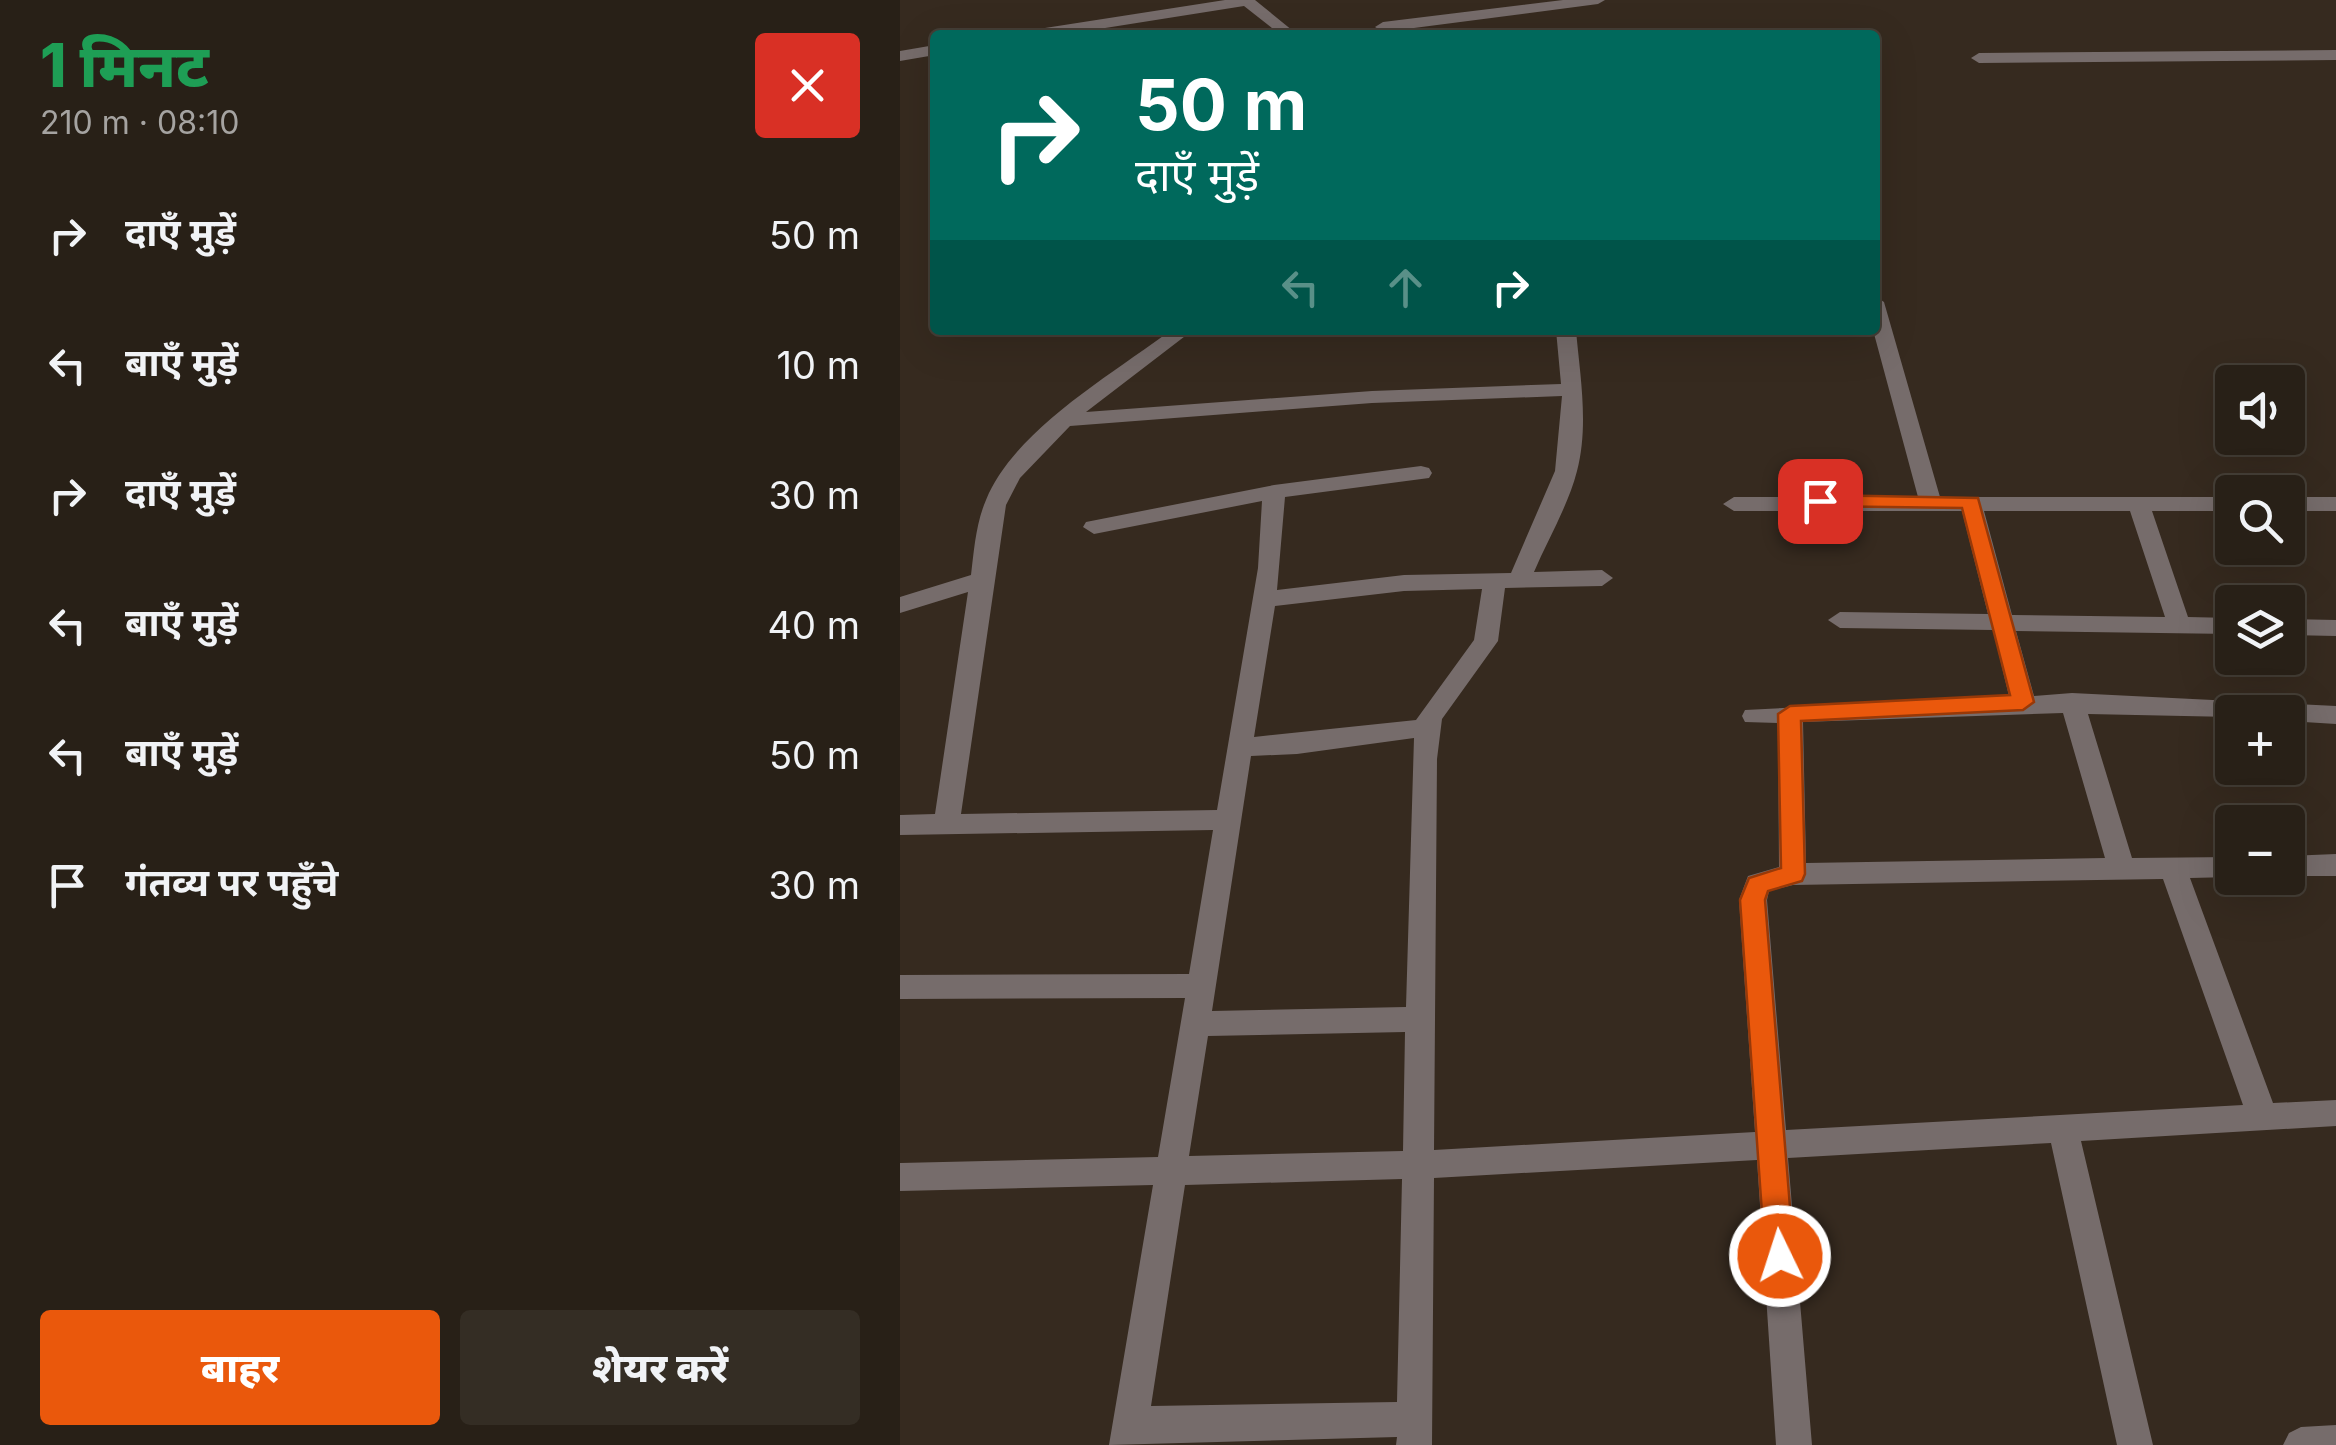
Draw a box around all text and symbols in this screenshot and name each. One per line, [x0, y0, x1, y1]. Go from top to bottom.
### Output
text: 1 मिनट [40, 29, 209, 101]
button: close [755, 33, 860, 138]
text: 50 m [1135, 62, 1307, 147]
icon: right [970, 70, 1100, 200]
text: 210 m · 08:10 [40, 103, 239, 142]
text: दाएँ मुड़ें [1135, 147, 1259, 202]
icon: right [40, 208, 95, 263]
text: दाएँ मुड़ें [125, 209, 236, 255]
text: 50 m [769, 212, 860, 258]
icon: left [1273, 260, 1328, 315]
icon: ahead [1378, 260, 1433, 315]
icon: right [1483, 260, 1538, 315]
icon: left [40, 338, 95, 393]
text: बाएँ मुड़ें [125, 339, 238, 385]
text: 10 m [777, 342, 860, 388]
map controls [2215, 365, 2305, 895]
button: sound [2215, 365, 2305, 455]
pin [1778, 459, 1863, 544]
icon: right [40, 468, 95, 523]
text: दाएँ मुड़ें [125, 469, 236, 515]
text: 30 m [769, 472, 860, 518]
icon: arrive [1793, 474, 1848, 529]
button: search [2215, 475, 2305, 565]
button: layers [2215, 585, 2305, 675]
icon: left [40, 598, 95, 653]
text: बाएँ मुड़ें [125, 599, 238, 645]
text: 40 m [768, 602, 860, 648]
button: + [2215, 695, 2305, 785]
icon: left [40, 728, 95, 783]
text: बाएँ मुड़ें [125, 729, 238, 775]
text: 50 m [769, 732, 860, 778]
button: − [2215, 805, 2305, 895]
icon: arrive [40, 858, 95, 913]
text: गंतव्य पर पहुँचे [125, 859, 338, 905]
text: 30 m [769, 862, 860, 908]
position arrow [1728, 1204, 1832, 1308]
button: बाहर [40, 1310, 440, 1425]
button: शेयर करें [460, 1310, 860, 1425]

